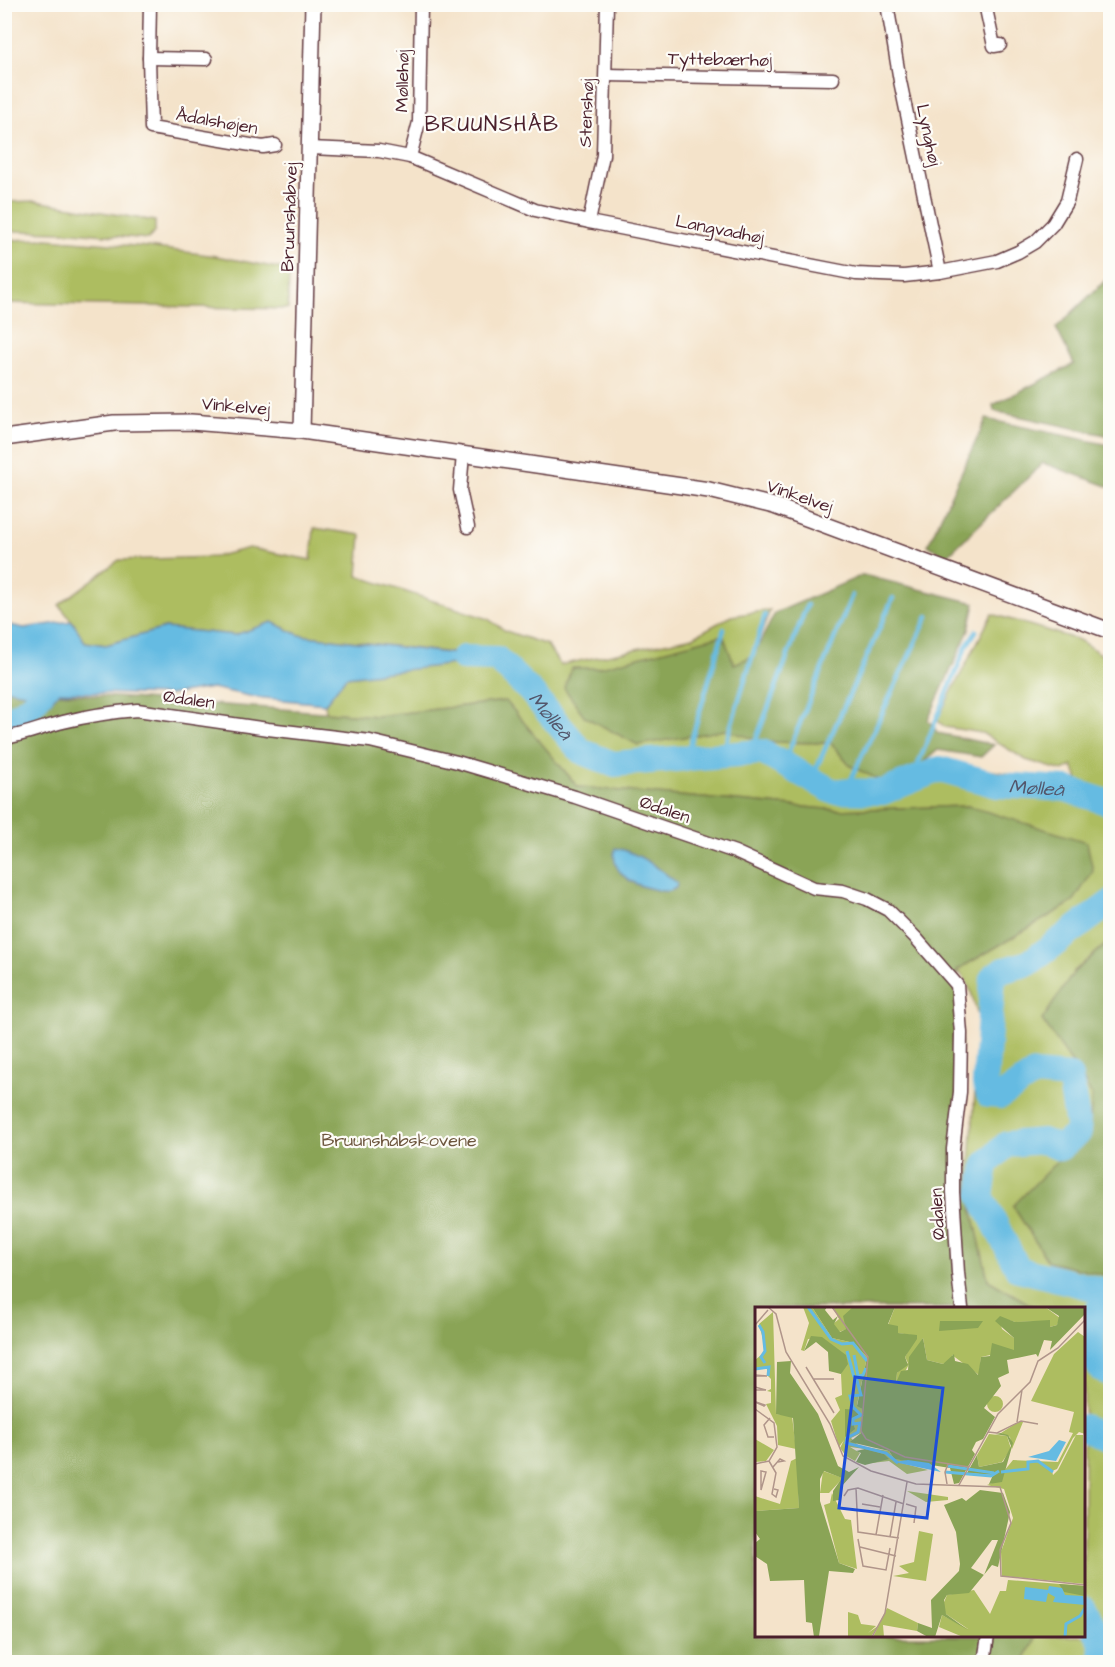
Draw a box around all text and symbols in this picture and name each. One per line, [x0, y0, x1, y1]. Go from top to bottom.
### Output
street label: Tyttebærhøj [668, 46, 773, 74]
street label: Møllehøj [389, 49, 416, 113]
street label: Stenshøj [573, 77, 600, 148]
street label: Ådalshøjen [174, 102, 260, 141]
street label: Lynghøj [909, 102, 947, 169]
district label: BRUUNSHÅB [425, 110, 559, 139]
street label: Bruunshåbvej [275, 161, 304, 272]
street label: Langvadhøj [673, 209, 767, 251]
street label: Vinkelvej [201, 391, 272, 422]
street label: Vinkelvej [763, 473, 837, 520]
street label: Ødalen [161, 683, 216, 715]
water label: Mølleå [522, 686, 579, 747]
water label: Mølleå [1008, 773, 1065, 804]
street label: Ødalen [636, 789, 693, 830]
park label: Bruunshåbskovene [321, 1128, 477, 1153]
street label: Ødalen [924, 1187, 951, 1241]
inset map [755, 1307, 1085, 1637]

